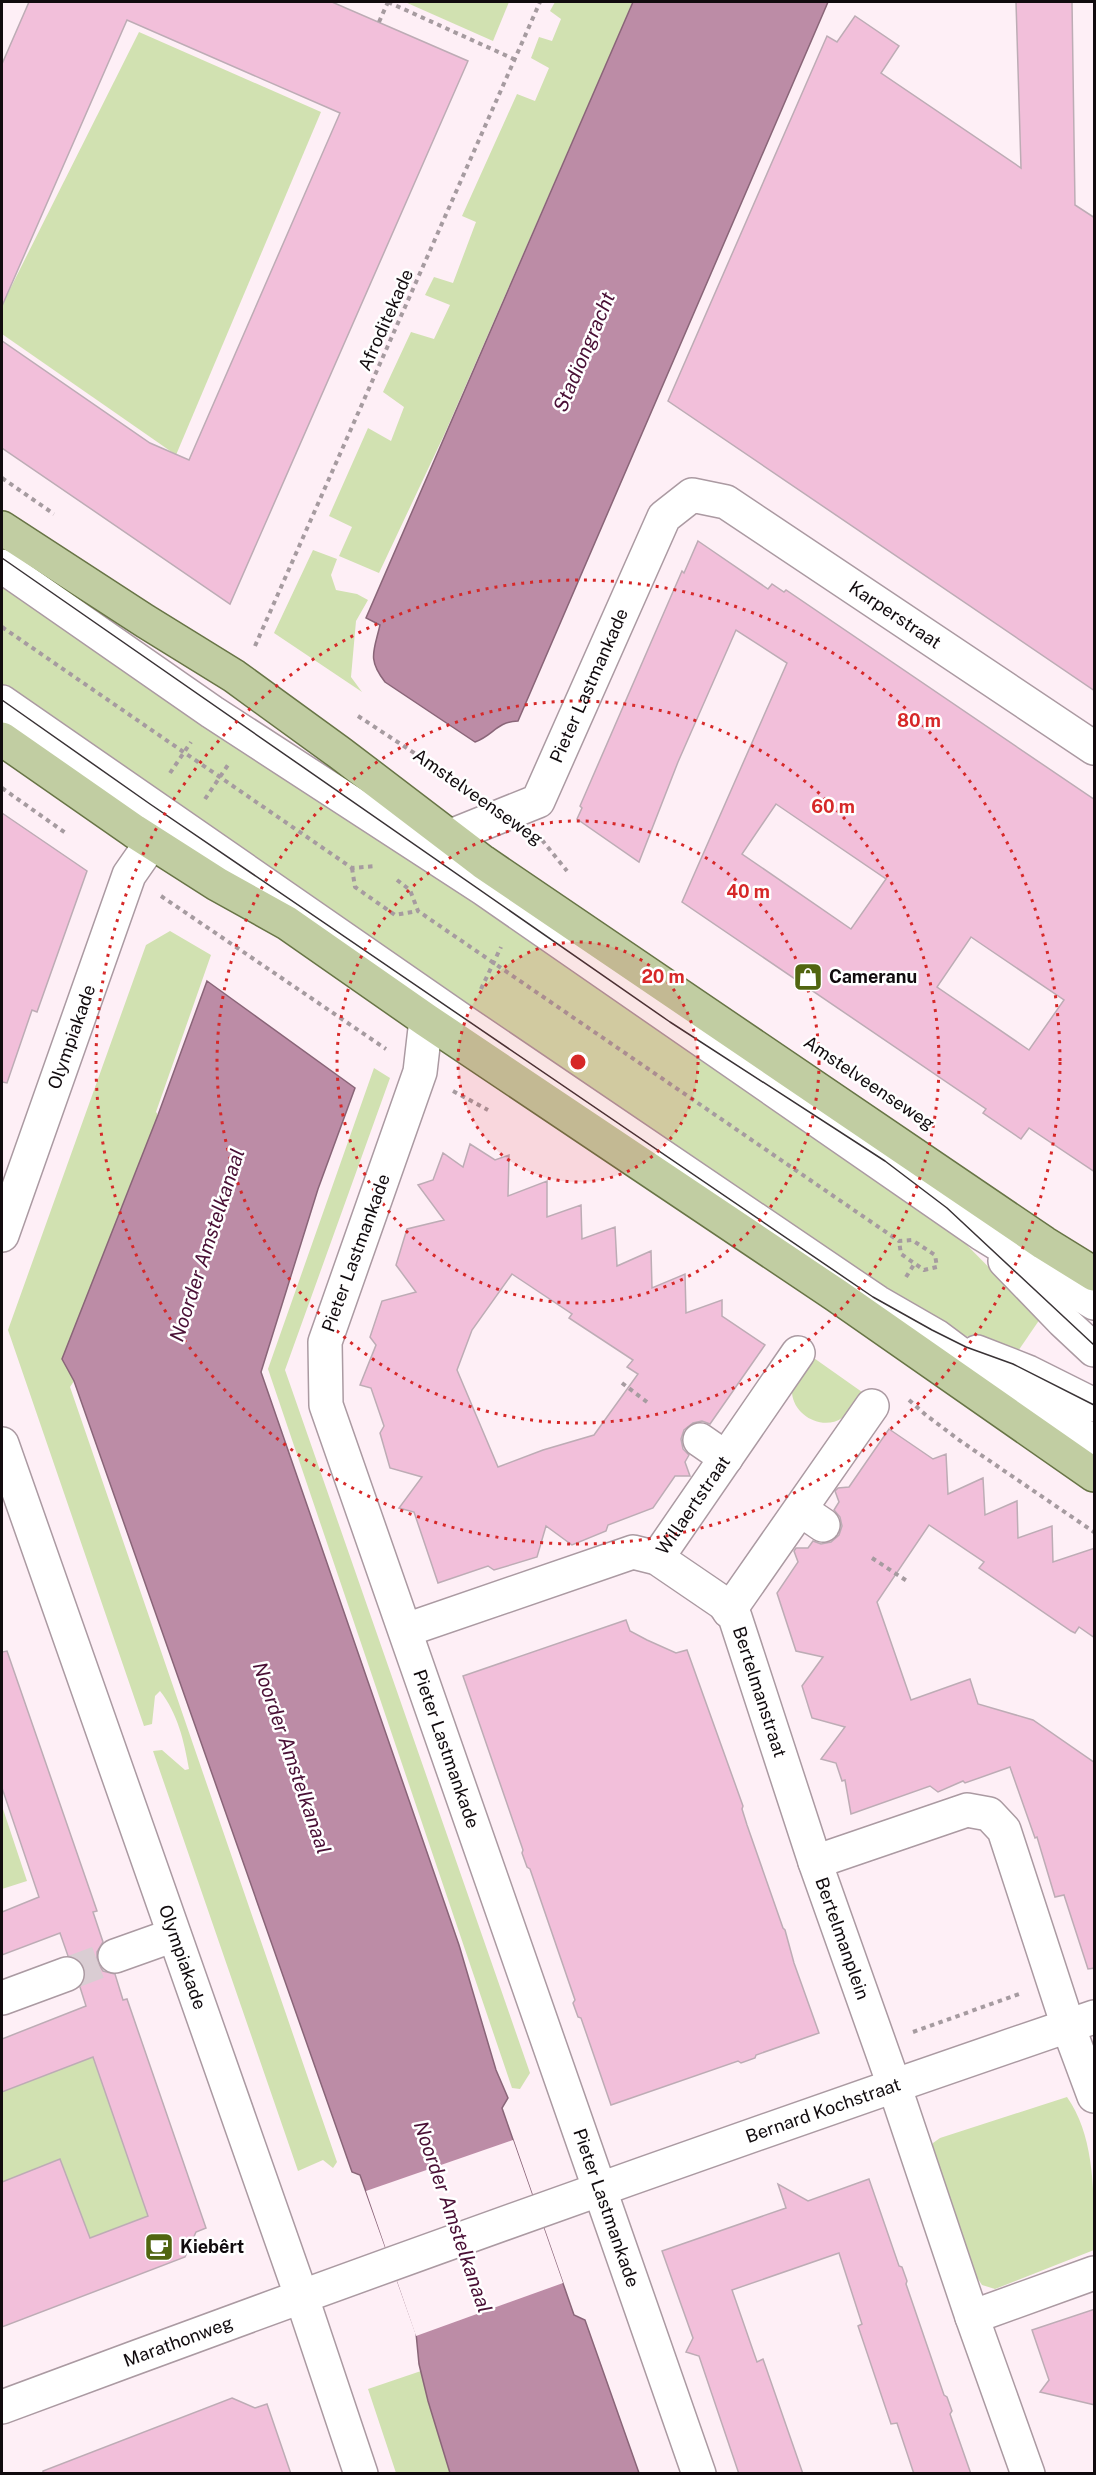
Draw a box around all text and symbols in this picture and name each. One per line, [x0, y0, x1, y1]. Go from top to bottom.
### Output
street label: Afroditekade [354, 266, 417, 374]
water label: Stadiongracht [548, 288, 620, 416]
street label: Karperstraat [845, 576, 945, 653]
street label: Pieter Lastmankade [545, 605, 632, 766]
text: 80 m [897, 710, 941, 731]
street label: Amstelveenseweg [410, 744, 547, 849]
text: 60 m [811, 796, 855, 817]
text: 40 m [726, 881, 770, 902]
shop icon: Cameranu [792, 961, 824, 993]
text: 20 m [641, 966, 685, 987]
place label: Cameranu [829, 966, 917, 987]
street label: Olympiakade [43, 982, 99, 1092]
street label: Amstelveenseweg [800, 1031, 939, 1134]
centre of rings [568, 1052, 588, 1072]
water label: Noorder Amstelkanaal [164, 1146, 250, 1344]
street label: Pieter Lastmankade [317, 1171, 394, 1335]
street label: Willaertstraat [652, 1451, 734, 1558]
street label: Bertelmanstraat [729, 1624, 791, 1760]
water label: Noorder Amstelkanaal [248, 1659, 336, 1857]
street label: Pieter Lastmankade [409, 1667, 484, 1831]
street label: Bertelmanplein [811, 1874, 874, 2002]
street label: Olympiakade [155, 1902, 211, 2012]
street label: Bernard Kochstraat [743, 2073, 903, 2147]
water label: Noorder Amstelkanaal [409, 2118, 497, 2316]
street label: Pieter Lastmankade [569, 2126, 644, 2290]
cafe icon: Kiebêrt [143, 2231, 175, 2263]
place label: Kiebêrt [180, 2236, 244, 2257]
street label: Marathonweg [121, 2312, 236, 2371]

